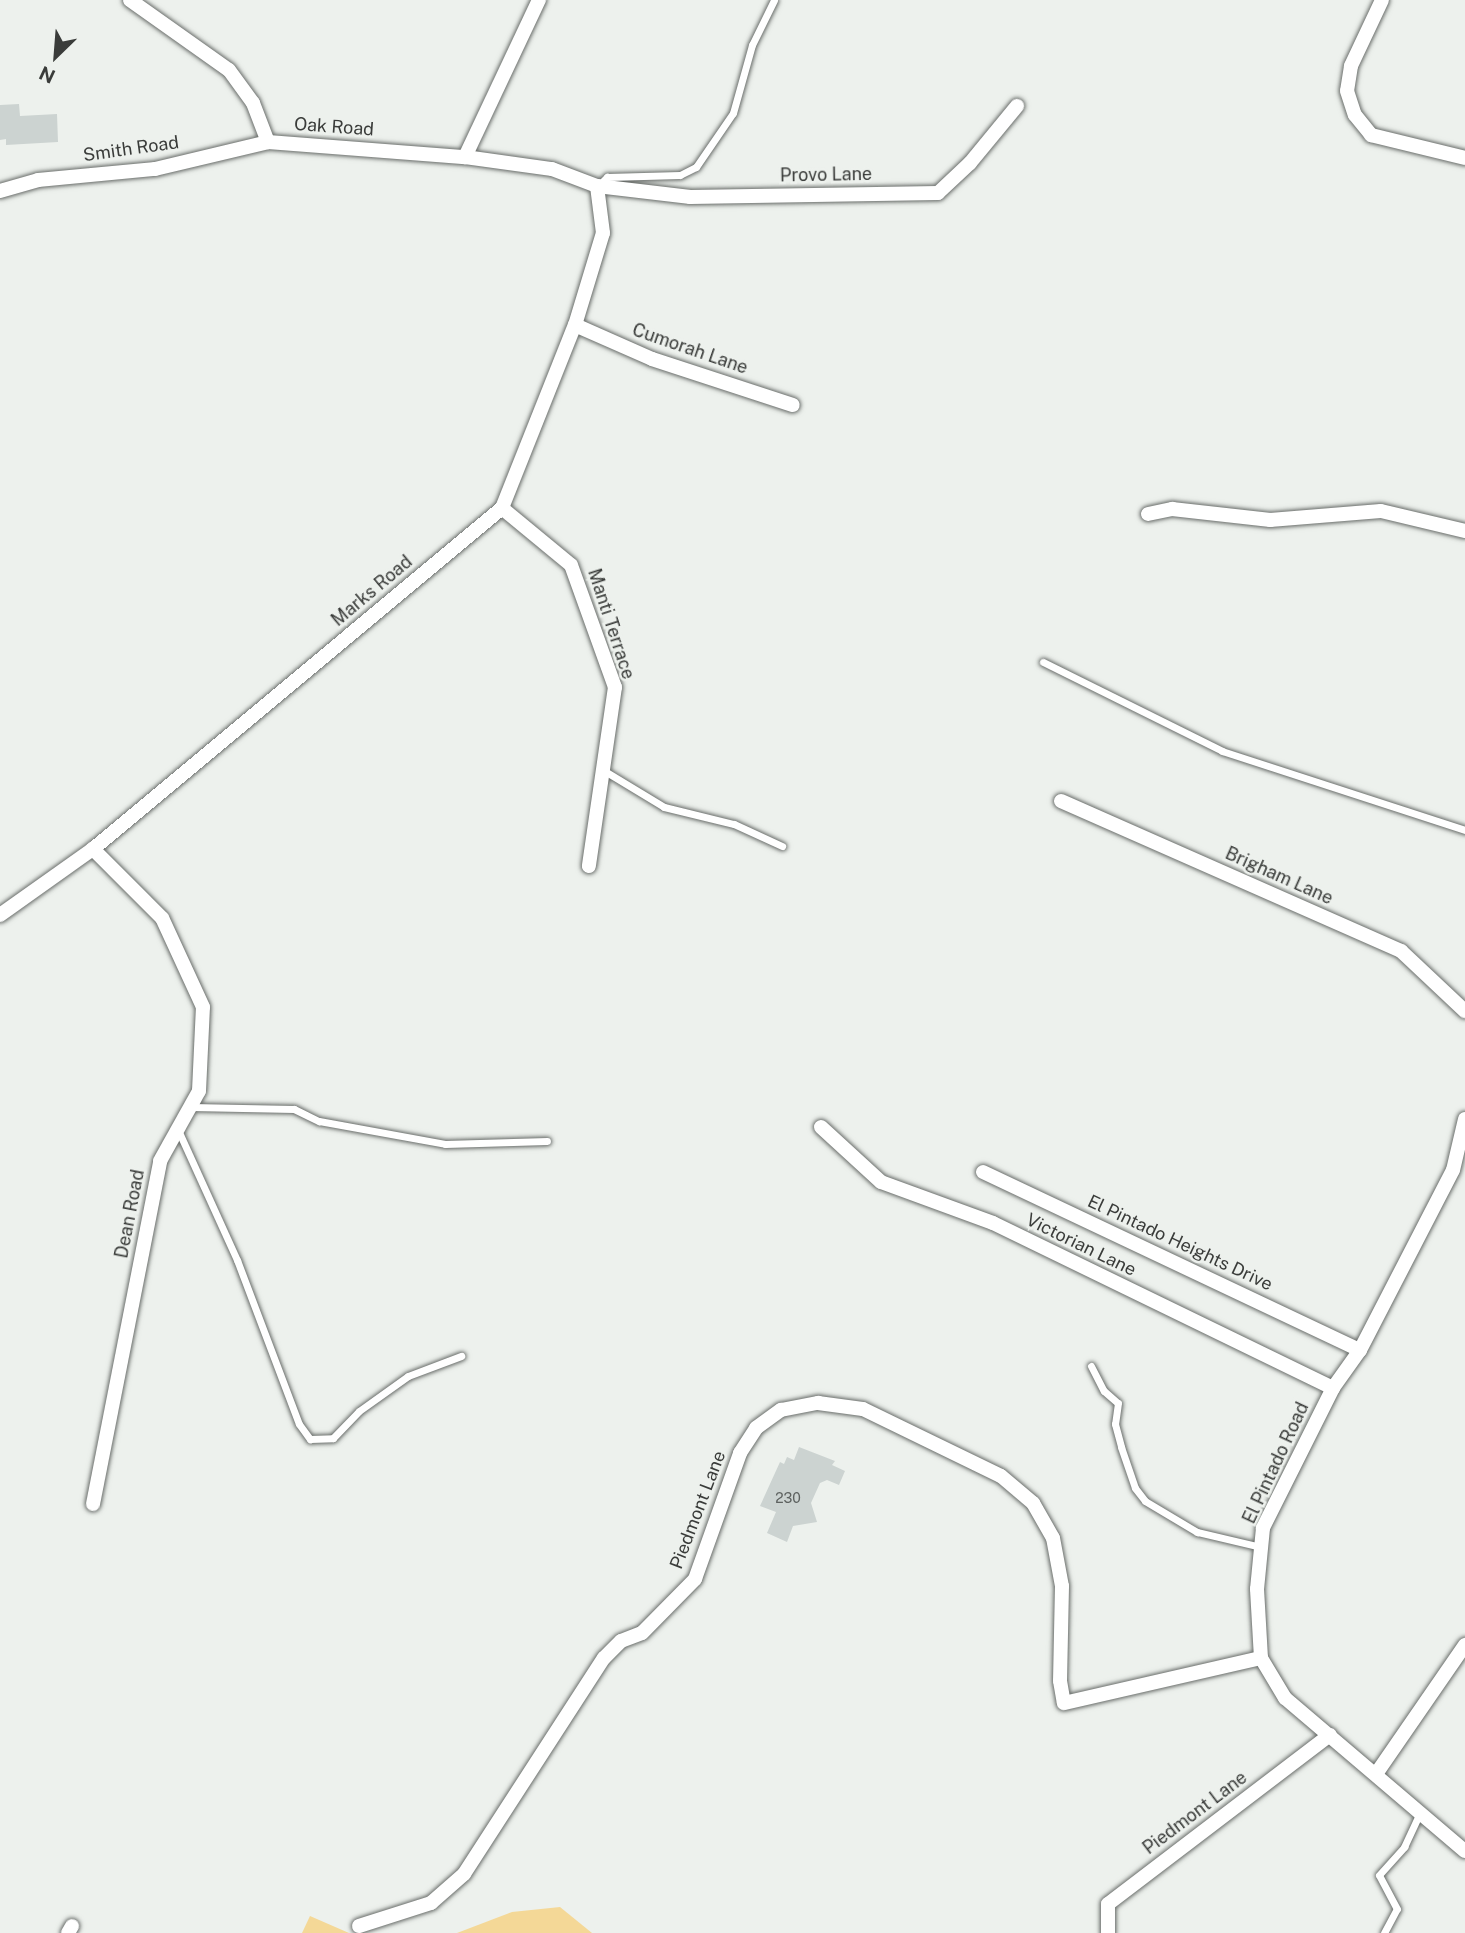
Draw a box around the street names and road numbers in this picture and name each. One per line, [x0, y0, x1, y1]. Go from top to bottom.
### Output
street label: Oak Road [293, 113, 375, 141]
street label: Smith Road [82, 132, 180, 166]
street label: Provo Lane [780, 163, 872, 187]
street label: Cumorah Lane [629, 319, 751, 379]
street label: Marks Road [327, 551, 417, 631]
street label: Manti Terrace [583, 566, 639, 682]
street label: Brigham Lane [1222, 843, 1336, 909]
street label: Dean Road [111, 1168, 149, 1260]
street label: El Pintado Heights Drive [1084, 1191, 1276, 1295]
street label: Victorian Lane [1022, 1209, 1140, 1281]
street label: El Pintado Road [1238, 1399, 1314, 1527]
street label: Piedmont Lane [666, 1448, 730, 1572]
street label: Piedmont Lane [1139, 1767, 1251, 1859]

